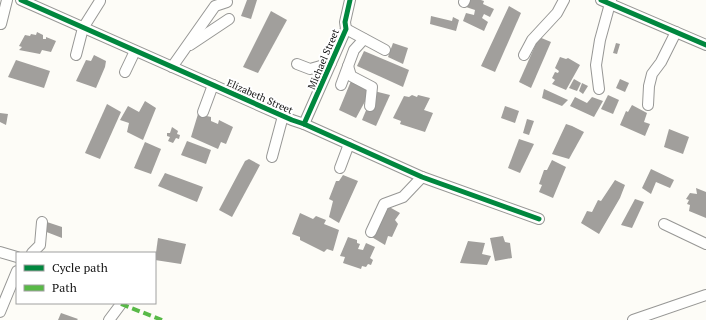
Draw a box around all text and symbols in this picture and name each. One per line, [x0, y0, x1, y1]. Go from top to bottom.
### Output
street label: Michael Street [305, 27, 342, 91]
street label: Elizabeth Street [225, 76, 295, 117]
legend [16, 252, 156, 304]
text: Cycle path [52, 260, 108, 275]
text: Path [52, 280, 77, 295]

